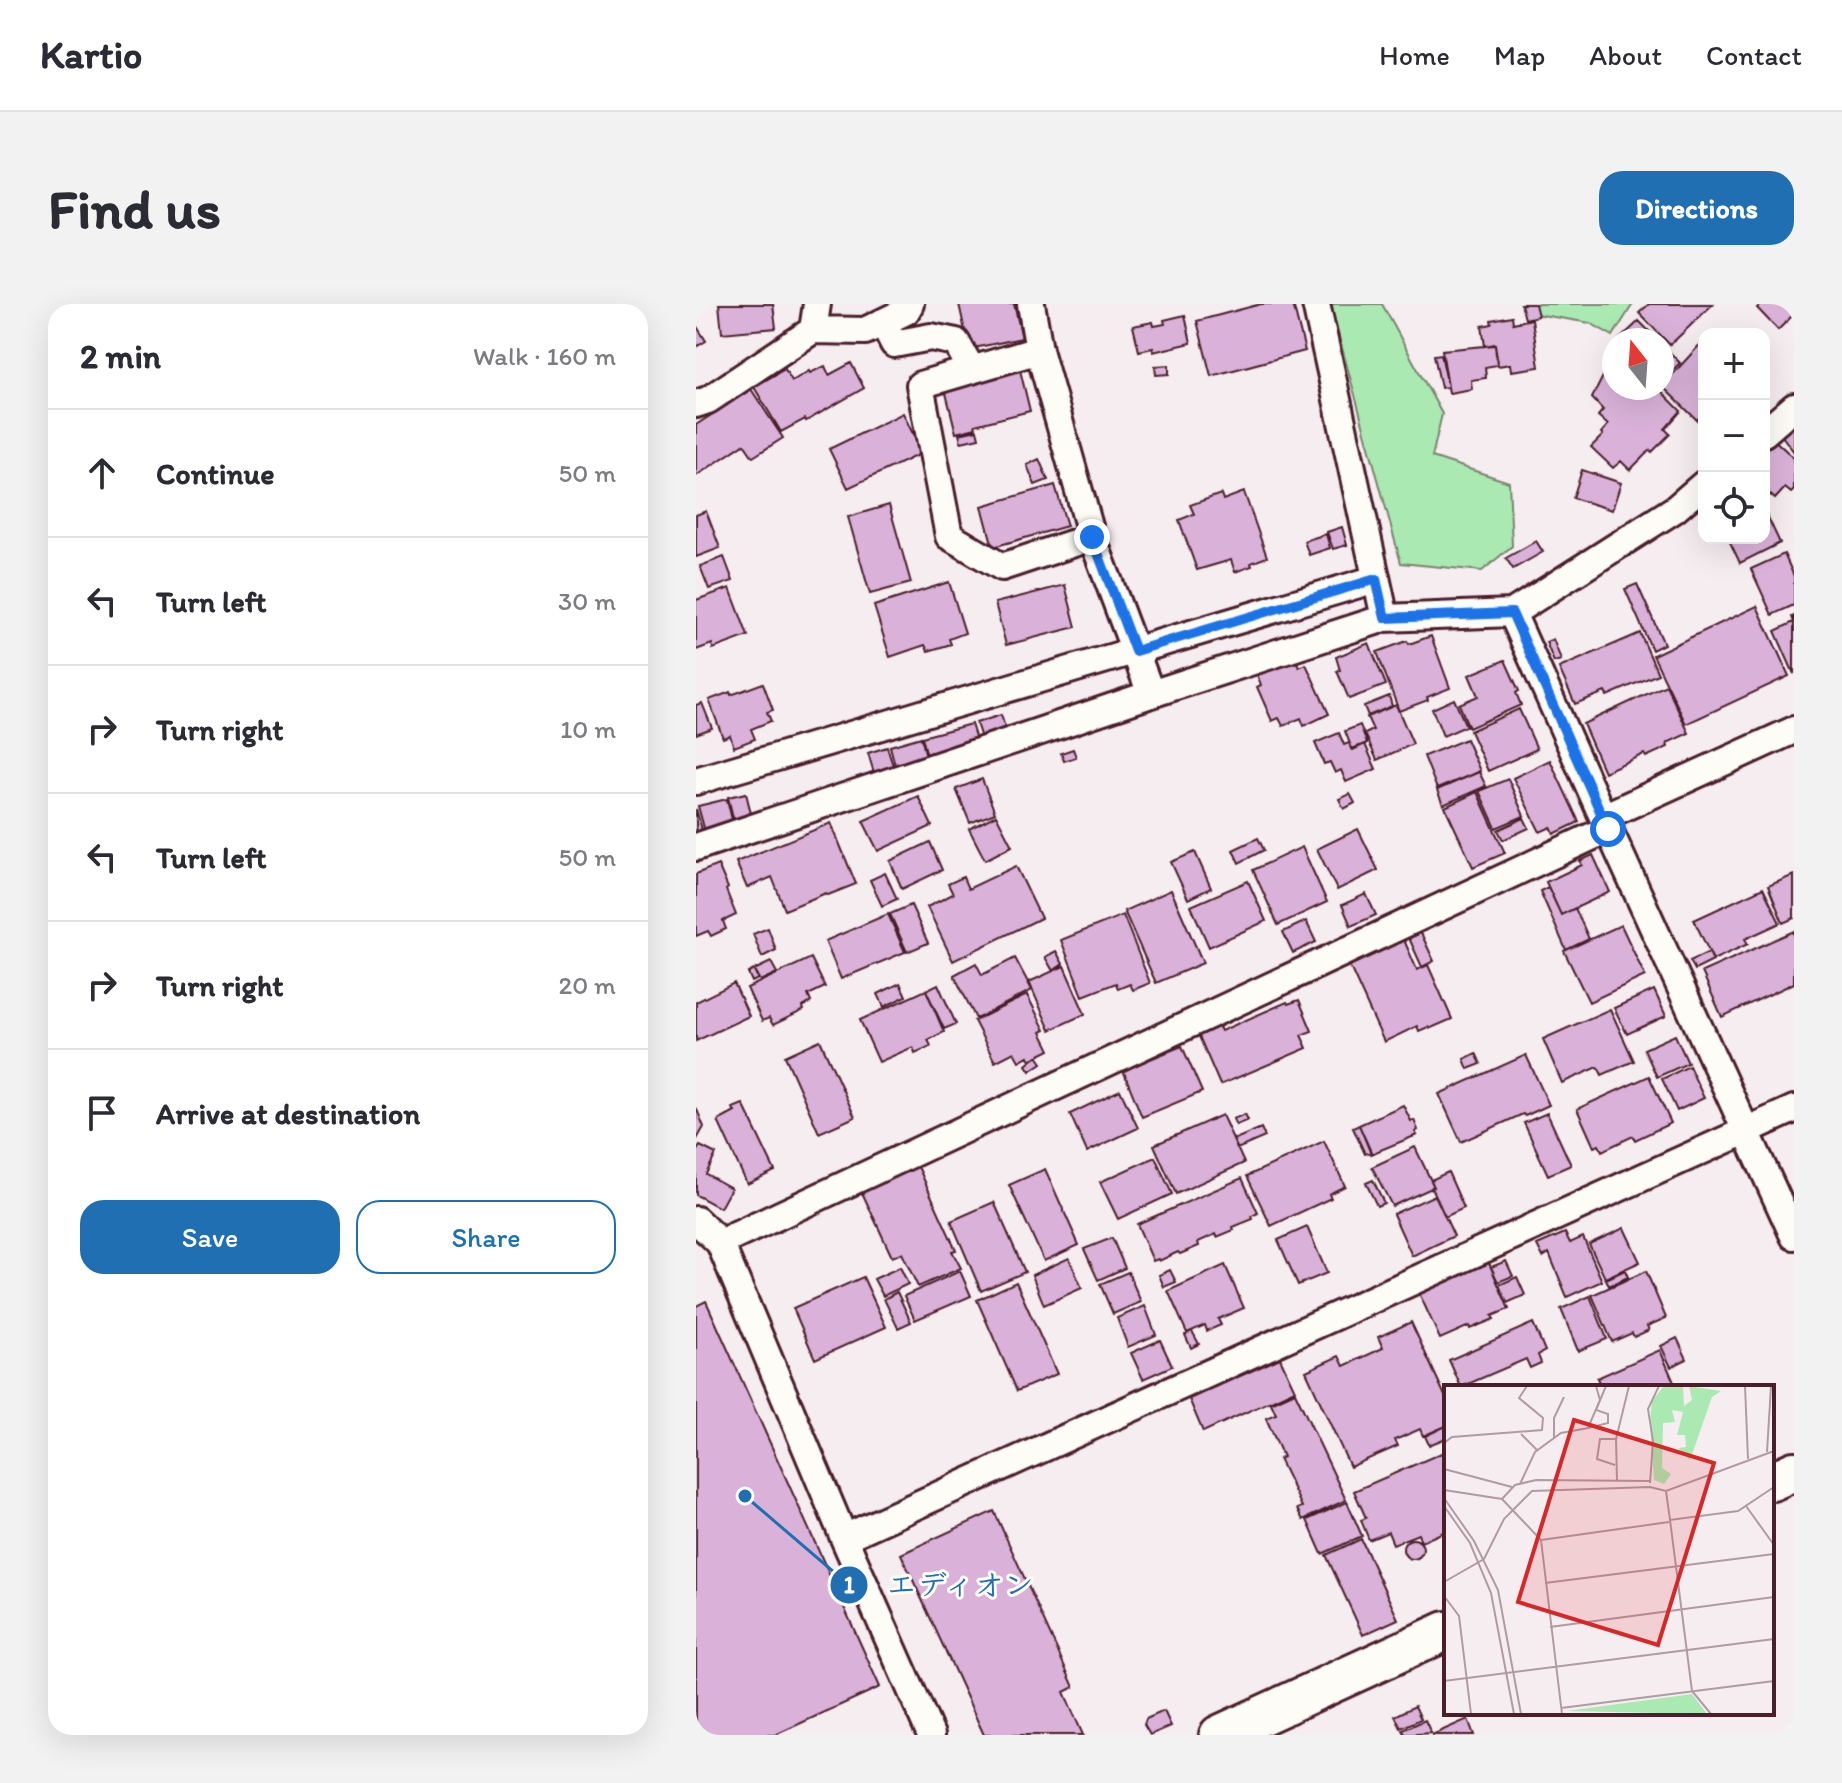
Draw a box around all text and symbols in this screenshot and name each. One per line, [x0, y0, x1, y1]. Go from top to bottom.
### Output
text: Kartio [40, 32, 142, 78]
text: Home [1379, 38, 1450, 72]
text: Map [1494, 38, 1545, 72]
text: About [1589, 38, 1662, 72]
text: Contact [1706, 38, 1802, 72]
button: Directions [1599, 171, 1794, 245]
text: Find us [48, 175, 221, 242]
north arrow [1602, 328, 1674, 400]
map controls [1698, 328, 1770, 544]
button: + [1698, 328, 1770, 400]
text: 2 min [80, 336, 161, 377]
text: Walk · 160 m [473, 340, 616, 372]
button: − [1698, 400, 1770, 472]
icon: ahead [80, 451, 124, 495]
text: Continue [156, 455, 275, 492]
text: 50 m [559, 457, 616, 489]
button: locate [1698, 472, 1770, 544]
route end [1074, 519, 1110, 555]
icon: left [80, 579, 124, 623]
text: Turn left [156, 583, 267, 620]
text: 30 m [558, 585, 616, 617]
icon: right [80, 707, 124, 751]
text: Turn right [156, 711, 284, 748]
text: 10 m [560, 713, 616, 745]
route start [1590, 811, 1626, 847]
icon: left [80, 835, 124, 879]
text: Turn left [156, 839, 267, 876]
text: 50 m [559, 841, 616, 873]
icon: right [80, 963, 124, 1007]
text: Turn right [156, 967, 284, 1004]
text: 20 m [559, 969, 616, 1001]
icon: arrive [80, 1091, 124, 1135]
text: Arrive at destination [156, 1095, 420, 1132]
button: Save [80, 1200, 340, 1274]
button: Share [356, 1200, 616, 1274]
inset map [1444, 1385, 1774, 1715]
callout: エディオン [829, 1558, 1051, 1612]
text: エディオン [886, 1566, 1034, 1603]
text: 1 [843, 1570, 855, 1599]

